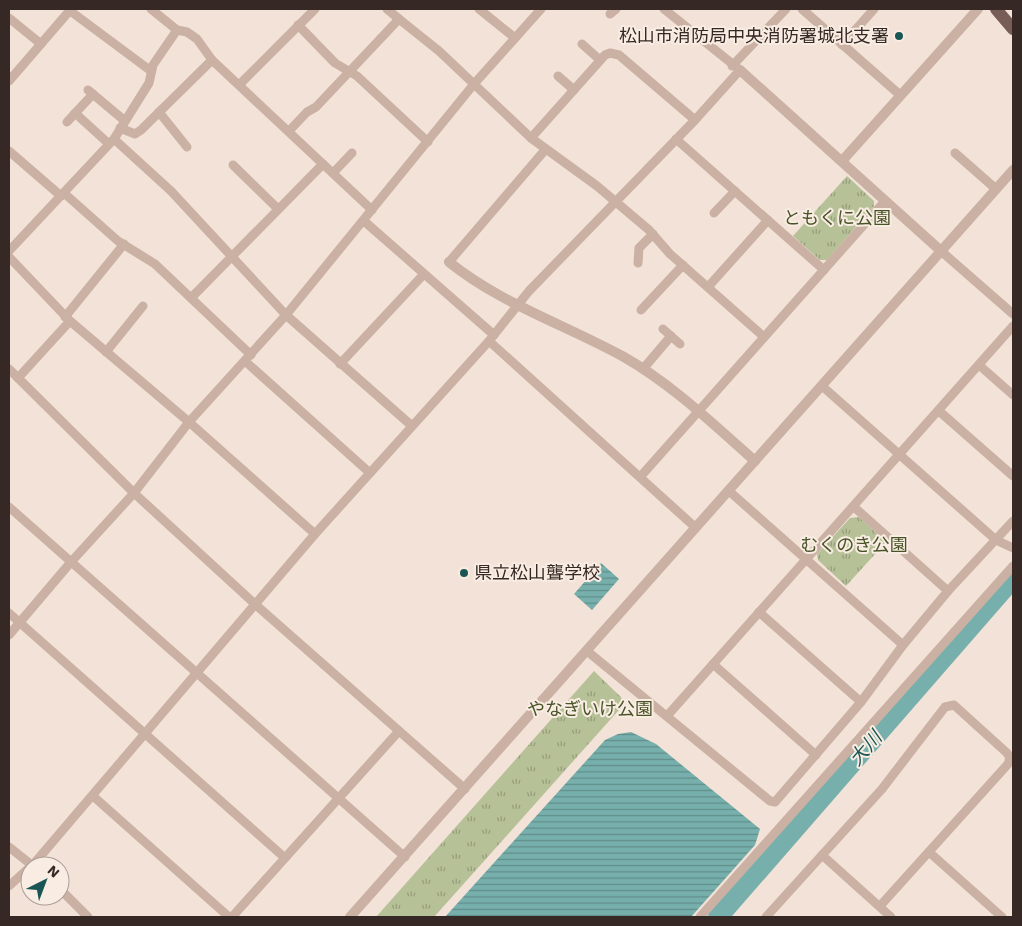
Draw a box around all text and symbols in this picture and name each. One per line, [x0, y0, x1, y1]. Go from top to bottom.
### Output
place label: 松山市消防局中央消防署城北支署 [619, 25, 889, 46]
marker: 松山市消防局中央消防署城北支署 [893, 30, 905, 42]
park label: ともくに公園 [783, 207, 891, 228]
park label: むくのき公園 [800, 534, 908, 555]
place label: 県立松山聾学校 [474, 562, 600, 583]
marker: 県立松山聾学校 [458, 567, 470, 579]
park label: やなぎいけ公園 [527, 698, 653, 719]
water label: 大川 [844, 725, 888, 770]
north arrow [20, 856, 70, 906]
text: N [44, 862, 63, 881]

